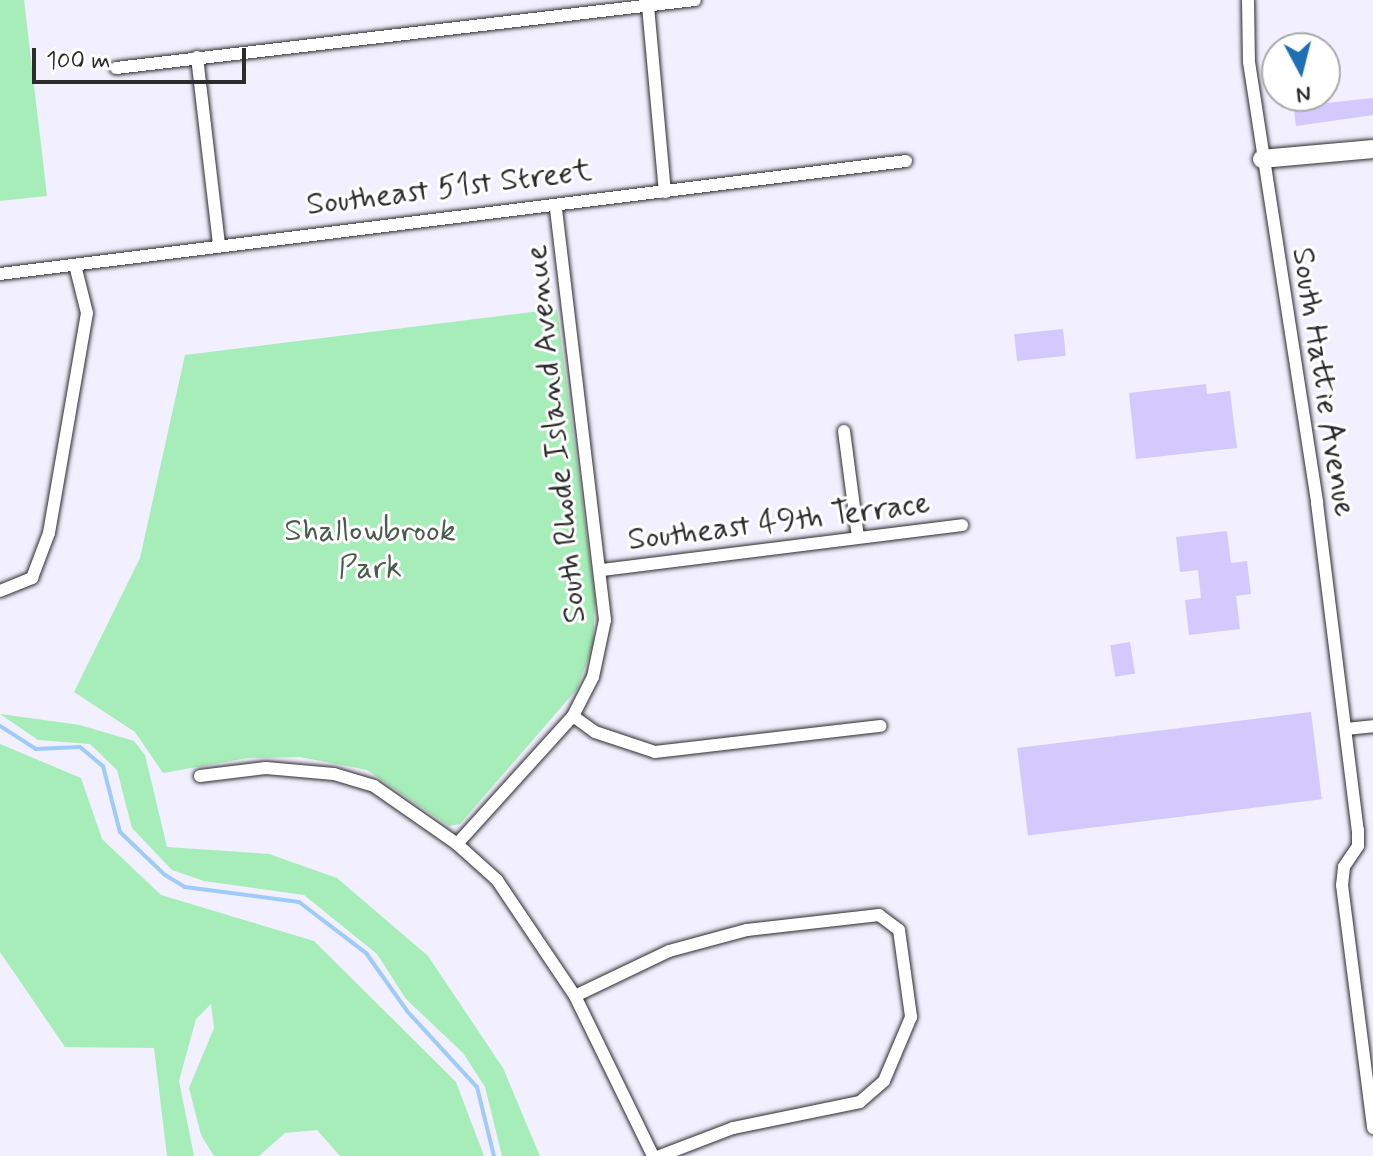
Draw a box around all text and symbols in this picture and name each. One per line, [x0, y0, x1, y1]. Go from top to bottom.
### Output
scale bar [36, 32, 250, 82]
north arrow [1261, 32, 1341, 112]
text: 100 m [46, 46, 110, 77]
text: N [1295, 79, 1313, 109]
street label: Southeast 51st Street [304, 151, 594, 225]
street label: South Hattie Avenue [1282, 242, 1364, 522]
street label: South Rhode Island Avenue [518, 250, 594, 618]
street label: Southeast 49th Terrace [626, 484, 932, 560]
park label: Shallowbrook Park [284, 513, 456, 588]

